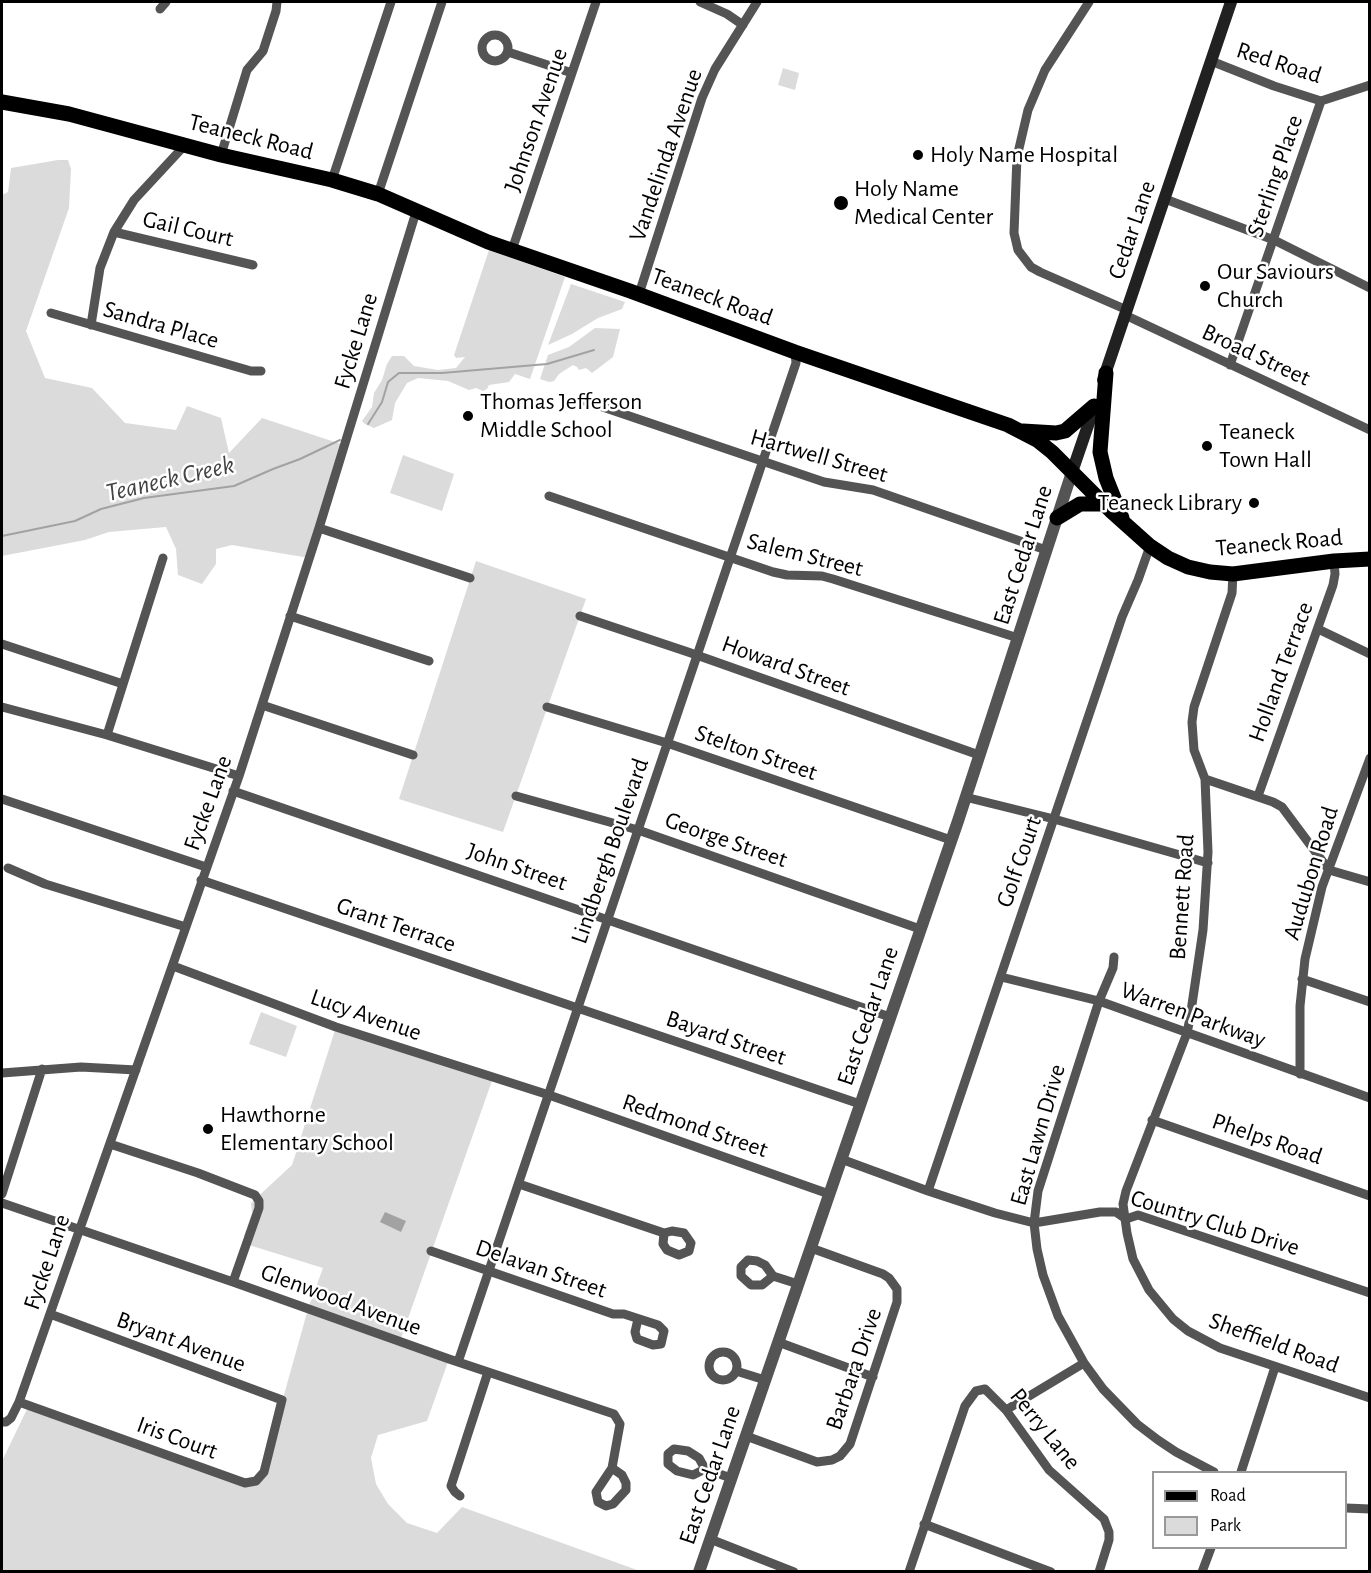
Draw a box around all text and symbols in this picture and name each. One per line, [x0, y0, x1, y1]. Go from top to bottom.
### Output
street label: Red Road [1233, 36, 1325, 90]
street label: Johnson Avenue [498, 44, 574, 196]
street label: Vandelinda Avenue [623, 65, 709, 245]
street label: Teaneck Road [186, 108, 316, 166]
street label: Sterling Place [1241, 111, 1309, 241]
place label: Holy Name Hospital [930, 141, 1118, 169]
marker: Holy Name Hospital [911, 148, 925, 162]
place label: Holy Name Medical Center [854, 175, 993, 231]
street label: Cedar Lane [1102, 177, 1162, 283]
marker: Holy Name Medical Center [832, 194, 850, 212]
street label: Gail Court [140, 205, 236, 253]
place label: Our Saviours Church [1217, 258, 1334, 314]
street label: Teaneck Road [647, 262, 777, 332]
marker: Our Saviours Church [1198, 279, 1212, 293]
street label: Fycke Lane [328, 289, 384, 393]
street label: Sandra Place [100, 295, 222, 355]
street label: Broad Street [1197, 317, 1315, 393]
place label: Thomas Jefferson Middle School [480, 388, 642, 444]
marker: Thomas Jefferson Middle School [461, 409, 475, 423]
place label: Teaneck Town Hall [1219, 418, 1312, 474]
street label: Hartwell Street [747, 423, 891, 489]
marker: Teaneck Town Hall [1200, 439, 1214, 453]
water label: Teaneck Creek [103, 449, 237, 509]
street label: East Cedar Lane [987, 482, 1059, 628]
place label: Teaneck Library [1098, 489, 1242, 517]
marker: Teaneck Library [1247, 496, 1261, 510]
street label: Teaneck Road [1214, 523, 1344, 563]
street label: Salem Street [744, 527, 866, 583]
street label: Holland Terrace [1242, 598, 1320, 746]
street label: Howard Street [718, 629, 854, 703]
street label: Stelton Street [691, 719, 821, 787]
street label: Fycke Lane [178, 752, 238, 854]
street label: Lindbergh Boulevard [565, 754, 655, 948]
street label: Audubon Road [1277, 803, 1345, 943]
street label: George Street [661, 806, 791, 874]
street label: Golf Court [990, 813, 1048, 911]
street label: Bennett Road [1163, 833, 1201, 961]
street label: John Street [463, 836, 571, 898]
street label: Grant Terrace [333, 891, 459, 959]
street label: East Cedar Lane [831, 943, 905, 1089]
street label: Warren Parkway [1117, 975, 1269, 1055]
street label: Lucy Avenue [307, 983, 425, 1047]
street label: Bayard Street [662, 1004, 790, 1072]
street label: East Lawn Drive [1004, 1061, 1072, 1209]
street label: Redmond Street [618, 1088, 772, 1164]
place label: Hawthorne Elementary School [220, 1101, 394, 1157]
street label: Phelps Road [1208, 1107, 1326, 1171]
marker: Hawthorne Elementary School [201, 1122, 215, 1136]
street label: Country Club Drive [1127, 1184, 1303, 1262]
street label: Fycke Lane [17, 1210, 77, 1314]
street label: Delavan Street [472, 1233, 610, 1305]
street label: Glenwood Avenue [257, 1258, 425, 1342]
street label: Barbara Drive [820, 1304, 888, 1434]
street label: Bryant Avenue [112, 1305, 250, 1379]
street label: Sheffield Road [1205, 1306, 1343, 1380]
street label: Perry Lane [1003, 1382, 1087, 1476]
street label: East Cedar Lane [673, 1402, 747, 1548]
street label: Iris Court [133, 1410, 221, 1466]
legend [1152, 1471, 1347, 1549]
text: Road [1210, 1487, 1246, 1505]
text: Park [1210, 1517, 1241, 1535]

